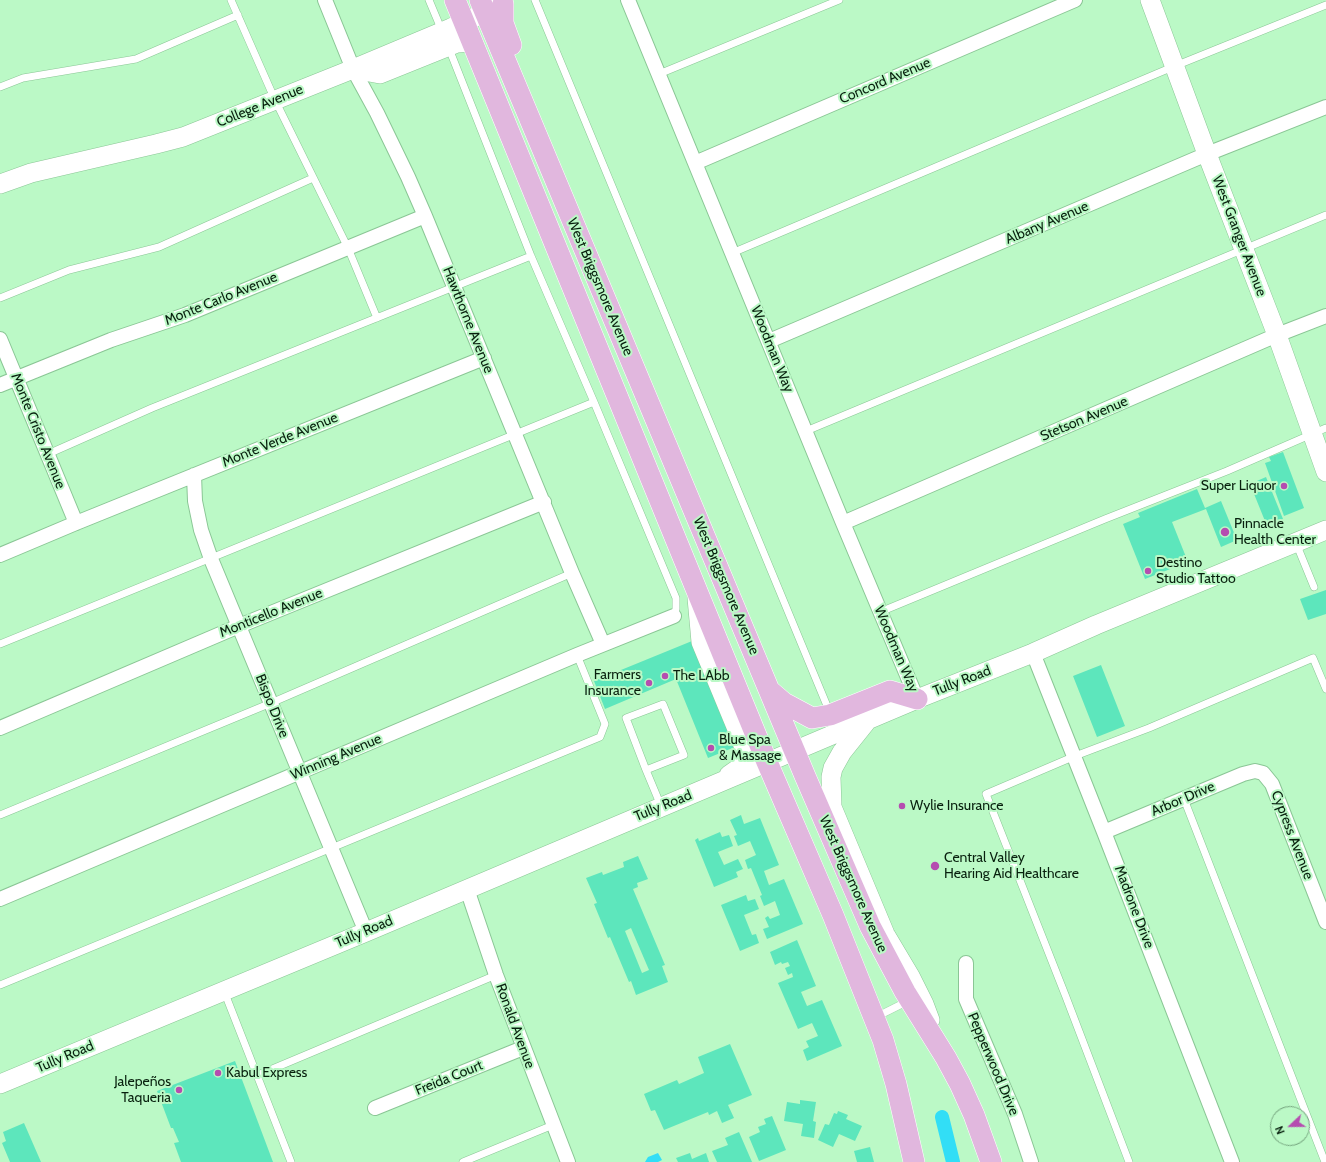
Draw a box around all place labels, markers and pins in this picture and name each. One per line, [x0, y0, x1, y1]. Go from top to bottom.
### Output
place label: Super Liquor [1201, 478, 1276, 494]
marker: Super Liquor [1279, 481, 1289, 491]
place label: Pinnacle Health Center [1234, 516, 1316, 548]
marker: Pinnacle Health Center [1219, 526, 1231, 538]
place label: Destino Studio Tattoo [1156, 555, 1236, 588]
marker: Destino Studio Tattoo [1143, 566, 1153, 576]
place label: Farmers Insurance [584, 667, 641, 700]
place label: The LAbb [673, 668, 729, 684]
marker: The LAbb [660, 671, 670, 681]
marker: Farmers Insurance [644, 678, 654, 688]
place label: Blue Spa & Massage [719, 732, 781, 764]
marker: Blue Spa & Massage [706, 743, 716, 753]
place label: Wylie Insurance [910, 798, 1003, 814]
marker: Wylie Insurance [897, 801, 907, 811]
place label: Central Valley Hearing Aid Healthcare [944, 850, 1079, 882]
marker: Central Valley Hearing Aid Healthcare [929, 860, 941, 872]
place label: Kabul Express [226, 1065, 307, 1081]
marker: Kabul Express [213, 1068, 223, 1078]
place label: Jalepeños Taqueria [114, 1074, 171, 1106]
marker: Jalepeños Taqueria [174, 1085, 184, 1095]

